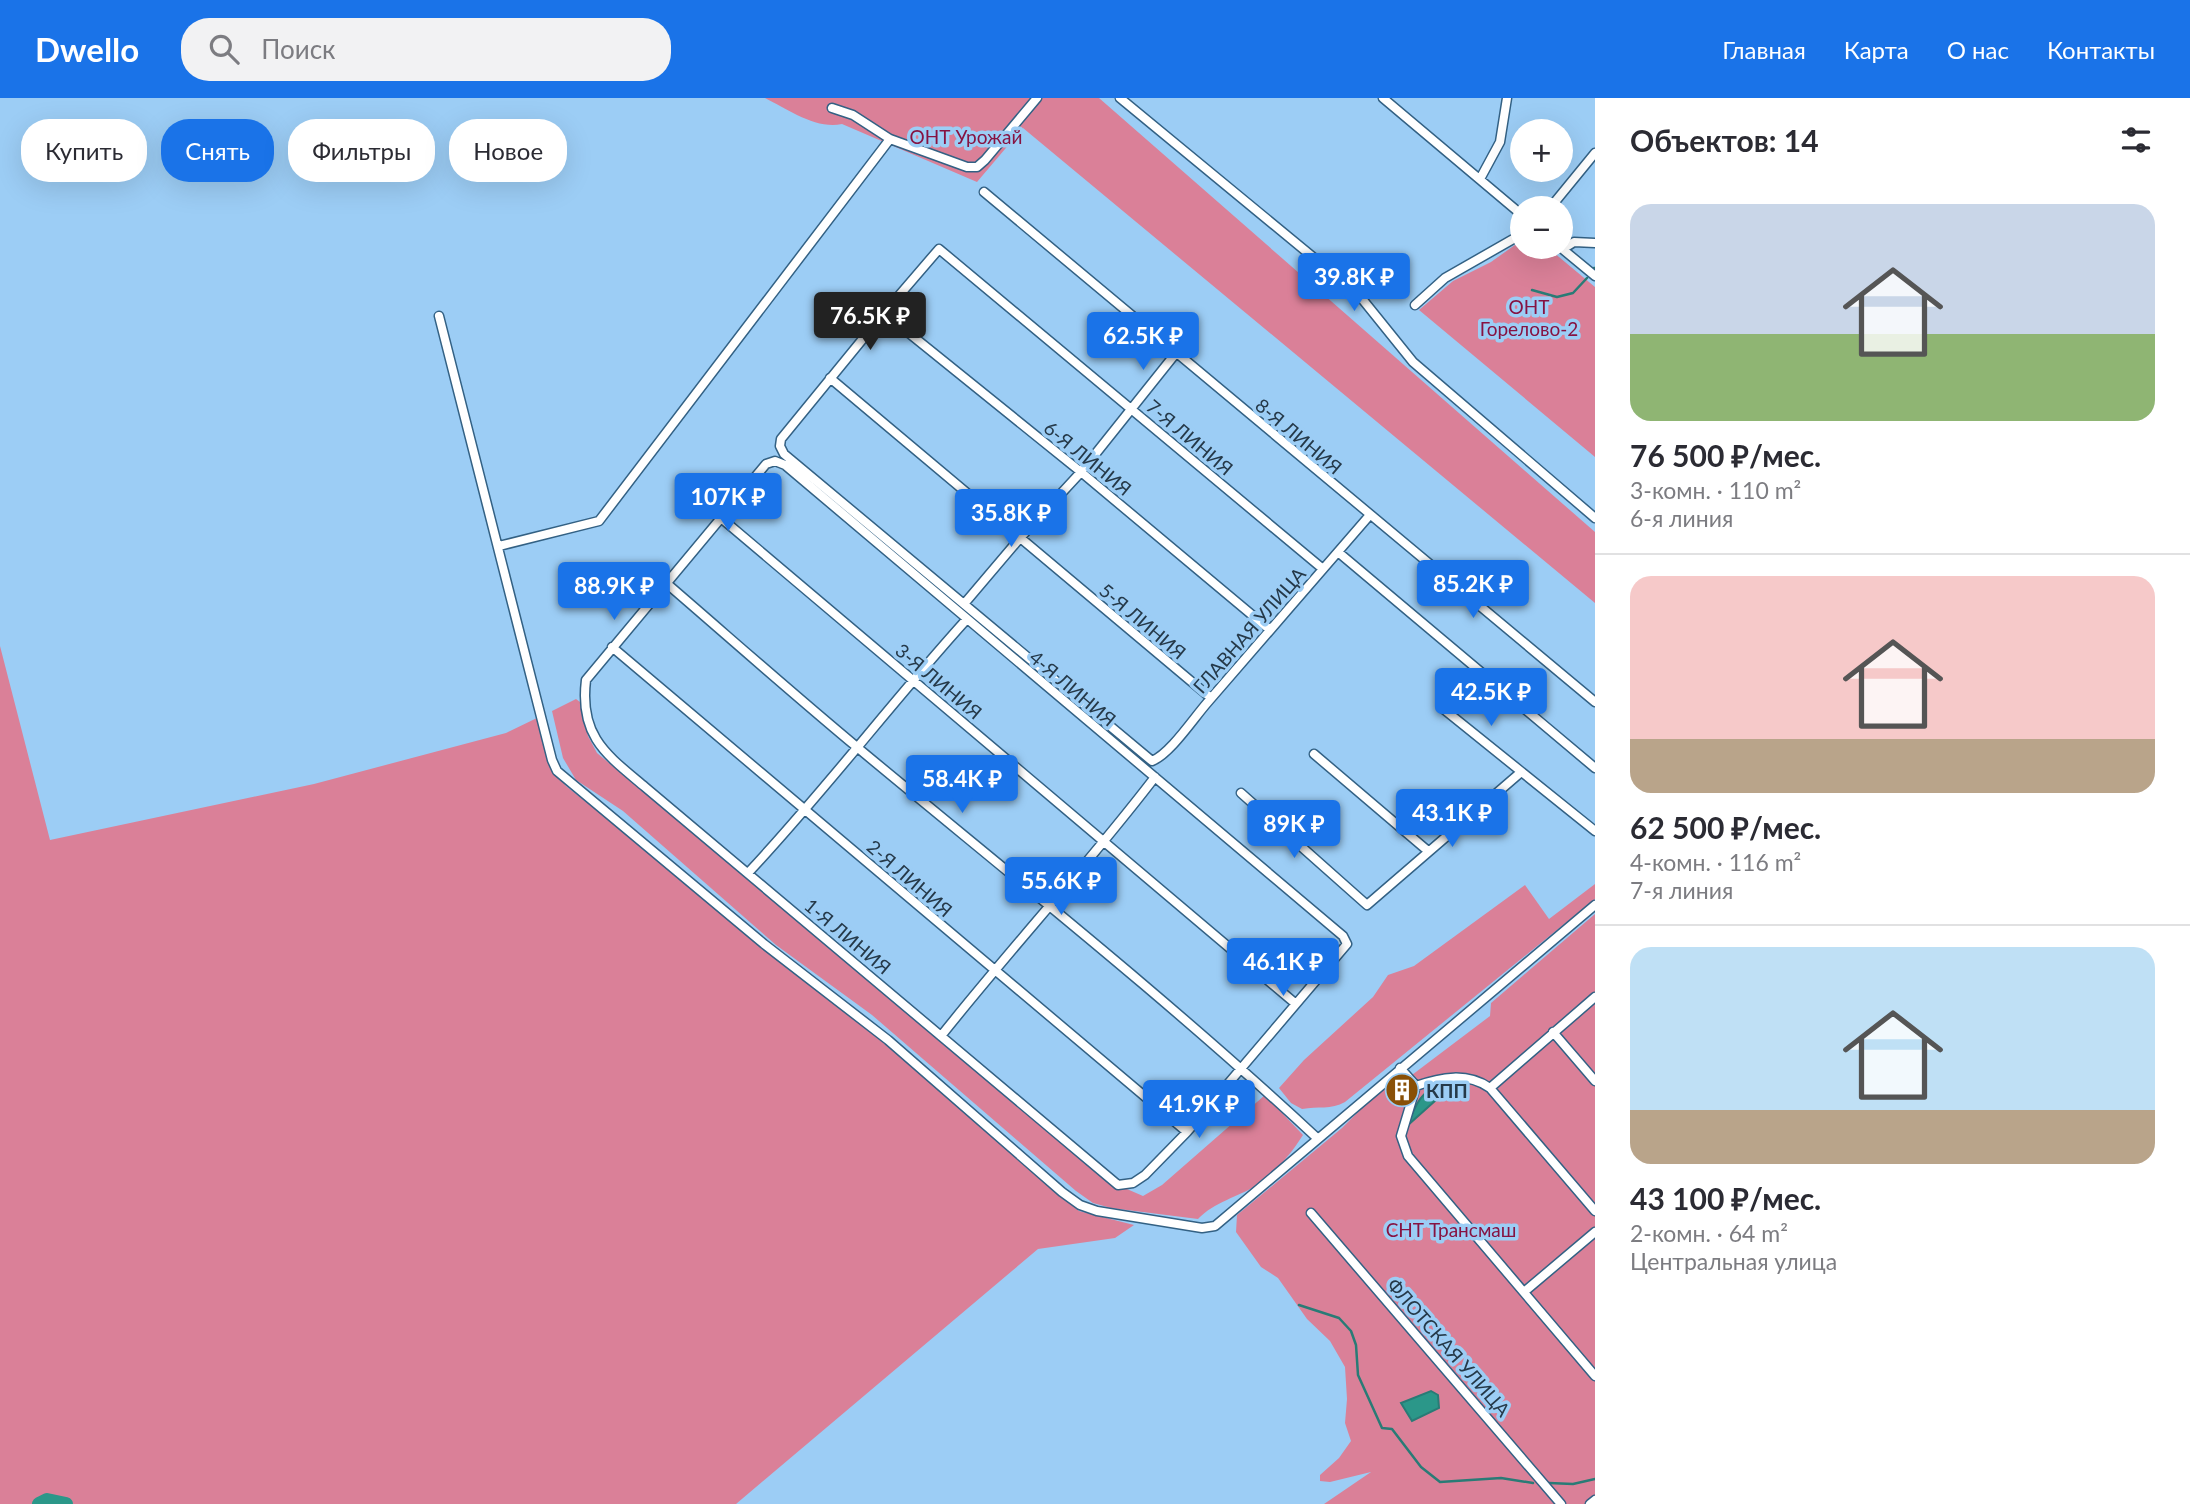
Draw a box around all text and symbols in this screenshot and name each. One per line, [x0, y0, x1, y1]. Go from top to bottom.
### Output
search box [181, 18, 671, 81]
text: Dwello [35, 29, 139, 69]
icon: search [205, 30, 243, 68]
text: Поиск [261, 33, 336, 65]
text: Главная [1722, 35, 1806, 64]
text: Карта [1844, 35, 1909, 64]
text: О нас [1947, 35, 2009, 64]
text: Контакты [2047, 35, 2155, 64]
chip: Купить [21, 119, 147, 182]
chip: Снять [161, 119, 274, 182]
chip: Фильтры [288, 119, 435, 182]
chip: Новое [449, 119, 567, 182]
map controls [1510, 119, 1573, 259]
button: + [1510, 119, 1573, 182]
icon: filters [2117, 121, 2155, 159]
text: Объектов: 14 [1630, 122, 1819, 158]
park label: ОНТ Урожай [910, 125, 1022, 148]
button: − [1510, 196, 1573, 259]
icon: home [1830, 249, 1956, 375]
pin: 39.8K ₽ [1289, 254, 1419, 313]
text: 39.8K ₽ [1314, 262, 1394, 290]
pin: 76.5K ₽ [805, 292, 935, 352]
park label: ОНТ Горелово-2 [1480, 295, 1578, 340]
text: 76.5K ₽ [830, 301, 910, 329]
pin: 62.5K ₽ [1078, 313, 1208, 372]
text: 62.5K ₽ [1103, 321, 1183, 349]
street label: 8-Я ЛИНИЯ [1251, 393, 1347, 479]
street label: 7-Я ЛИНИЯ [1142, 394, 1238, 480]
street label: 6-Я ЛИНИЯ [1040, 416, 1136, 500]
text: 76 500 ₽/мес. [1630, 437, 1821, 473]
pin: 107K ₽ [671, 474, 785, 533]
text: 3-комн. · 110 m² [1630, 476, 1801, 504]
text: 107K ₽ [691, 482, 765, 510]
pin: 35.8K ₽ [946, 490, 1076, 549]
text: 35.8K ₽ [971, 498, 1051, 526]
text: 6-я линия [1630, 504, 1733, 532]
pin: 85.2K ₽ [1408, 560, 1538, 620]
pin: 88.9K ₽ [549, 562, 679, 622]
street label: ГЛАВНАЯ УЛИЦА [1188, 562, 1310, 698]
text: 85.2K ₽ [1433, 569, 1513, 597]
text: 88.9K ₽ [574, 571, 654, 599]
street label: 5-Я ЛИНИЯ [1095, 578, 1191, 664]
icon: home [1830, 621, 1956, 747]
street label: 3-Я ЛИНИЯ [891, 638, 987, 724]
street label: 4-Я ЛИНИЯ [1025, 645, 1121, 731]
pin: 42.5K ₽ [1426, 668, 1556, 728]
text: 42.5K ₽ [1451, 677, 1531, 705]
pin: 58.4K ₽ [897, 756, 1027, 815]
text: 58.4K ₽ [922, 764, 1002, 792]
pin: 43.1K ₽ [1387, 790, 1517, 849]
text: 43.1K ₽ [1412, 798, 1492, 826]
pin: 89K ₽ [1245, 800, 1343, 860]
text: 89K ₽ [1263, 809, 1325, 837]
text: 62 500 ₽/мес. [1630, 809, 1821, 845]
street label: 2-Я ЛИНИЯ [863, 835, 957, 921]
text: 4-комн. · 116 m² [1630, 848, 1801, 876]
pin: 55.6K ₽ [996, 858, 1126, 917]
text: 55.6K ₽ [1021, 866, 1101, 894]
text: 7-я линия [1630, 876, 1733, 904]
street label: 1-Я ЛИНИЯ [800, 893, 896, 979]
pin: 46.1K ₽ [1218, 939, 1348, 998]
text: 46.1K ₽ [1243, 947, 1323, 975]
icon: home [1830, 992, 1956, 1118]
building icon: КПП [1383, 1071, 1421, 1109]
place label: КПП [1426, 1079, 1468, 1102]
pin: 41.9K ₽ [1134, 1080, 1264, 1140]
text: 41.9K ₽ [1159, 1089, 1239, 1117]
text: 43 100 ₽/мес. [1630, 1180, 1821, 1216]
park label: СНТ Трансмаш [1386, 1218, 1516, 1241]
text: 2-комн. · 64 m² [1630, 1219, 1788, 1247]
text: Центральная улица [1630, 1247, 1837, 1275]
street label: ФЛОТСКАЯ УЛИЦА [1383, 1273, 1515, 1421]

